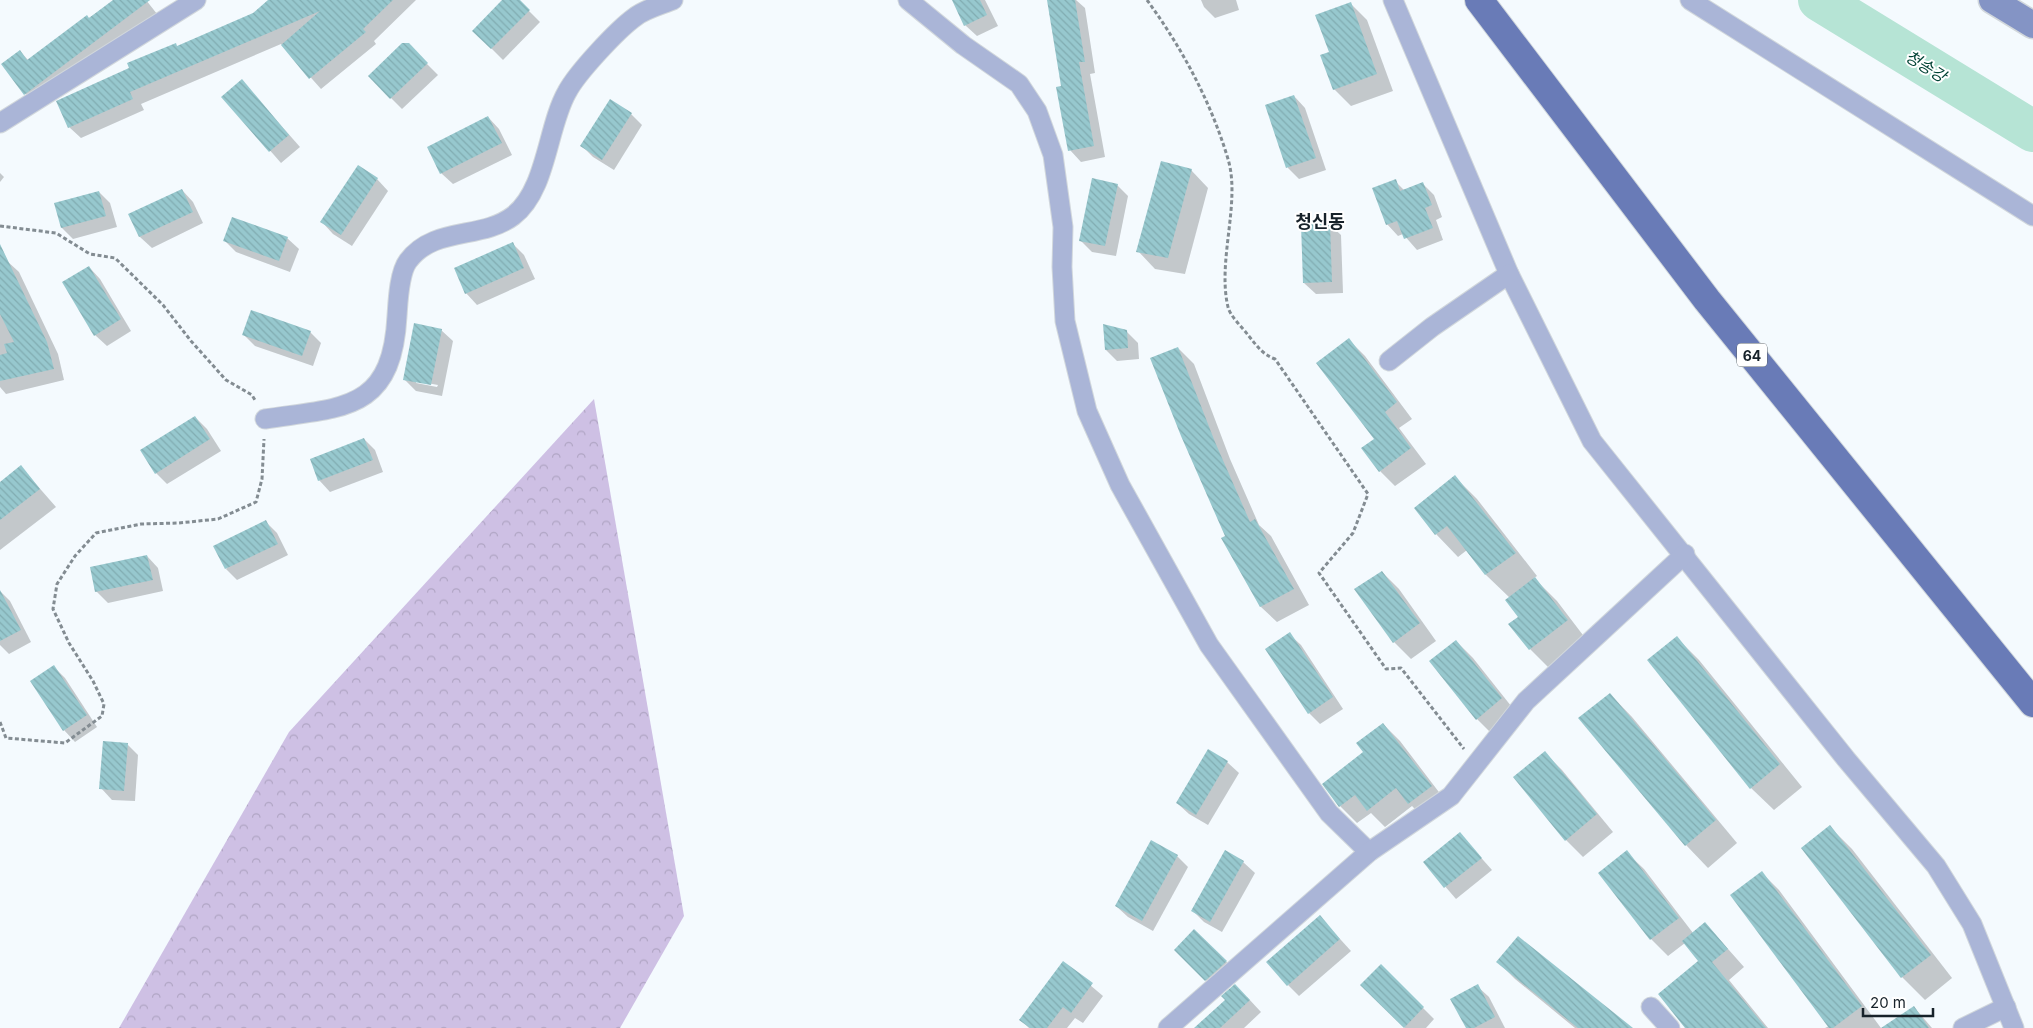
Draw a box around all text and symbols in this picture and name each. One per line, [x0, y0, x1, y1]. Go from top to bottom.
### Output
water label: 청송강 [1902, 46, 1952, 87]
district label: 청신동 [1295, 211, 1345, 232]
road number: 64 [1737, 344, 1767, 366]
scale bar [1863, 986, 1933, 1018]
text: 20 m [1870, 993, 1906, 1012]

